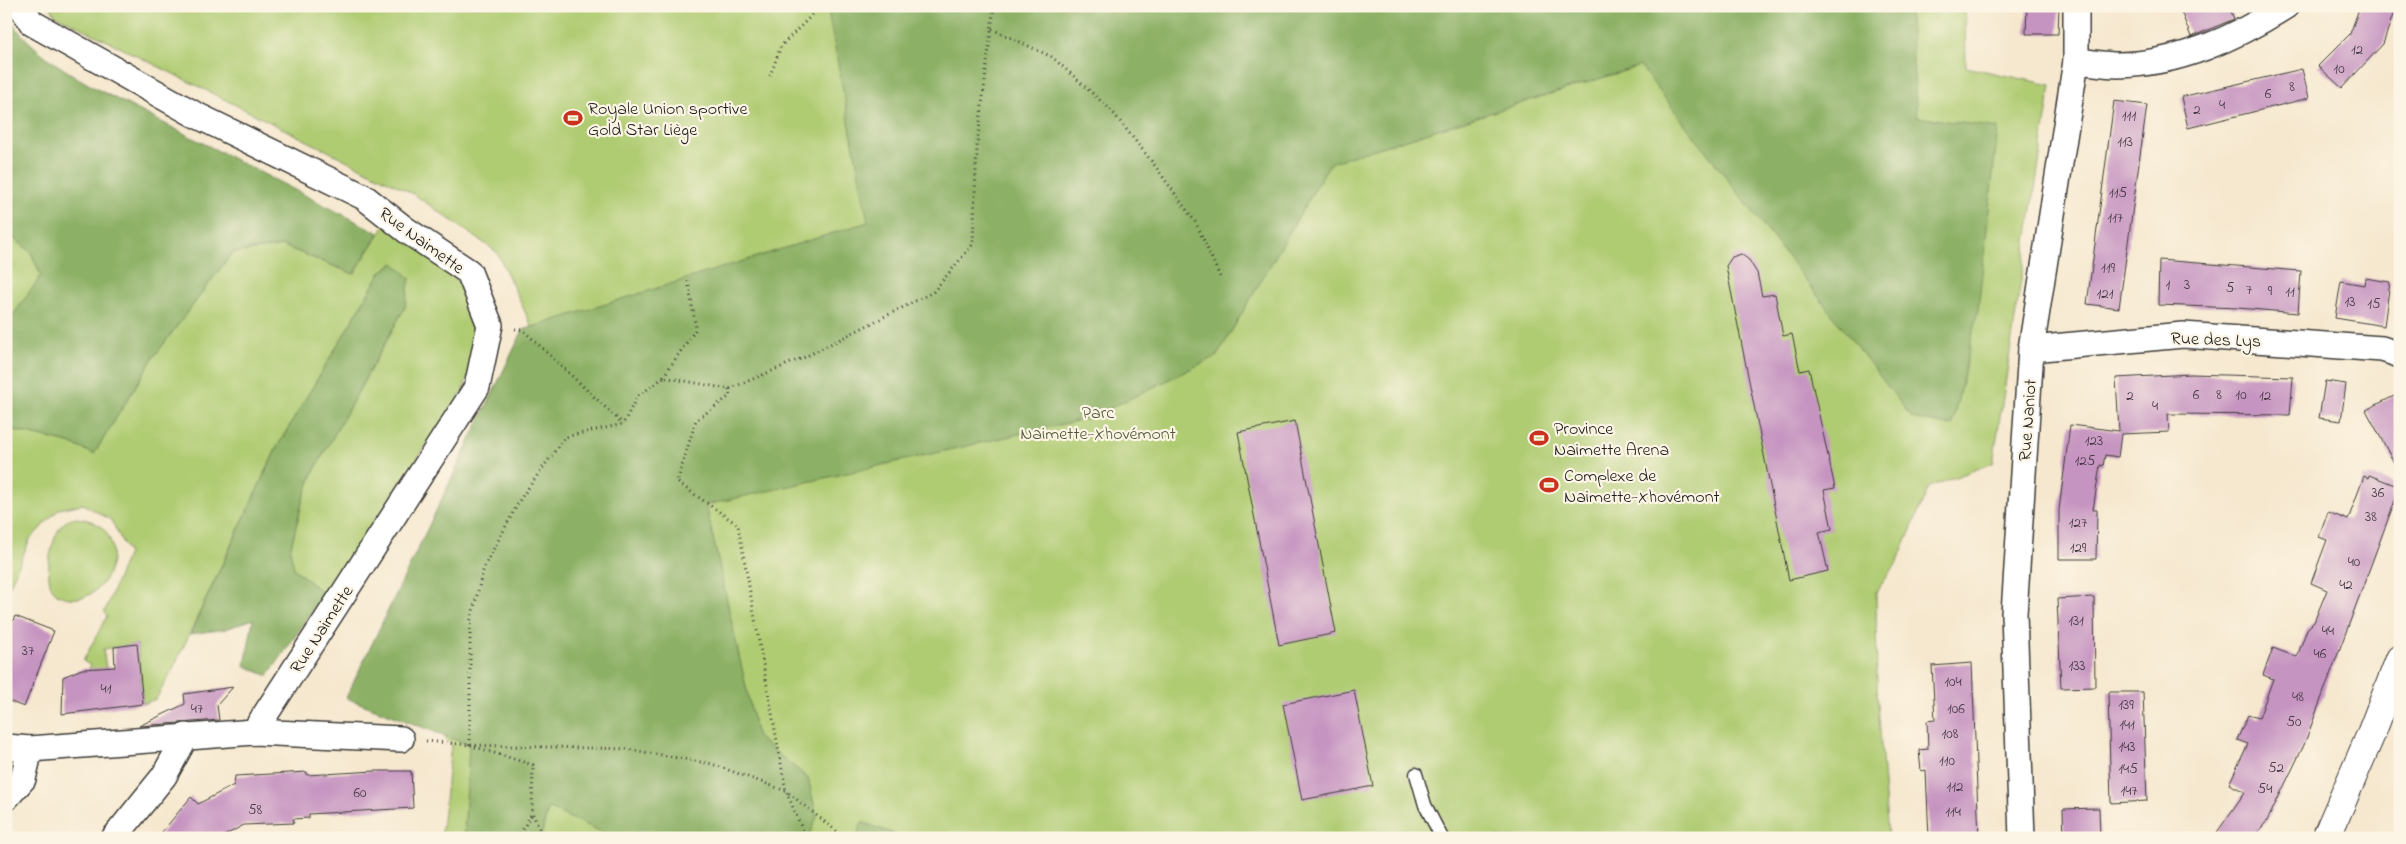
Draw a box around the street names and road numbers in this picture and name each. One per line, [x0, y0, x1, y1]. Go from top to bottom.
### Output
street label: Rue Naimette [373, 202, 470, 282]
street label: Rue des Lys [2170, 326, 2262, 356]
street label: Rue Naniot [2013, 378, 2045, 462]
street label: Rue Naimette [285, 580, 361, 679]

